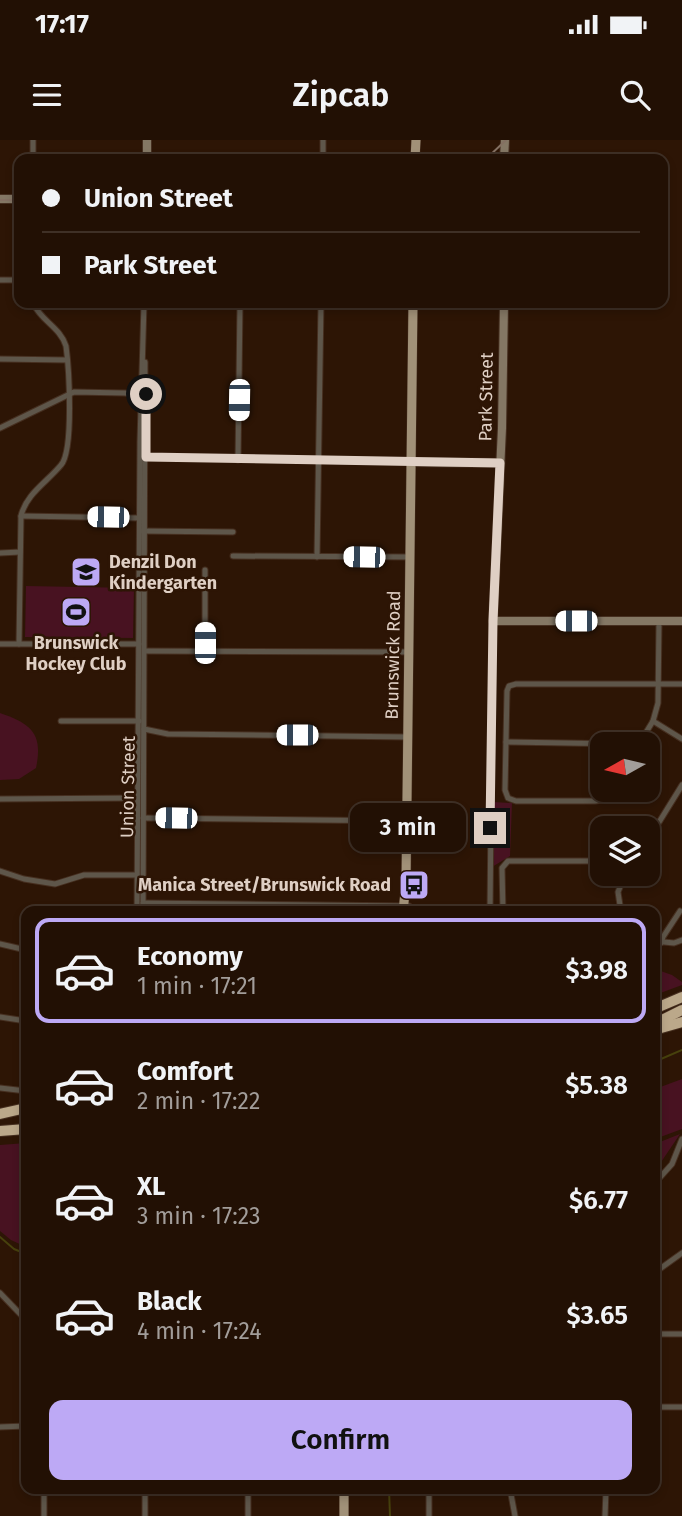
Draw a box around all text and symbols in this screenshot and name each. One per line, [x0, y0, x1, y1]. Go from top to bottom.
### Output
text: 17:17 [35, 9, 89, 40]
icon: menu [28, 76, 66, 114]
text: Zipcab [293, 76, 389, 114]
icon: search [616, 76, 654, 114]
text: Union Street [84, 183, 233, 214]
text: Park Street [84, 250, 217, 281]
street label: Park Street [474, 352, 498, 442]
route start [130, 378, 162, 410]
car [229, 379, 250, 421]
car [87, 506, 130, 528]
car [343, 546, 386, 568]
place label: Denzil Don Kindergarten [109, 551, 217, 594]
school or university icon: Denzil Don Kindergarten [69, 555, 103, 589]
street label: Brunswick Road [381, 590, 405, 720]
sports icon: Brunswick Hockey Club [59, 595, 93, 629]
car [556, 611, 598, 632]
car [195, 622, 216, 664]
place label: Brunswick Hockey Club [26, 632, 127, 675]
car [277, 725, 319, 746]
north arrow [590, 732, 660, 802]
map controls [590, 732, 660, 886]
street label: Union Street [116, 735, 140, 838]
callout: 3 min [350, 804, 466, 852]
car [155, 807, 198, 829]
route end [474, 812, 506, 844]
text: 3 min [380, 813, 436, 841]
button: layers [590, 816, 660, 886]
bus stop icon: Manica Street/Brunswick Road [397, 868, 431, 902]
place label: Manica Street/Brunswick Road [138, 874, 391, 896]
icon: car [53, 939, 116, 1002]
text: Economy [137, 941, 243, 972]
text: $3.98 [566, 955, 628, 986]
text: 1 min · 17:21 [137, 972, 257, 1000]
icon: car [53, 1054, 116, 1117]
text: Comfort [137, 1056, 233, 1087]
text: $5.38 [565, 1070, 628, 1101]
text: 2 min · 17:22 [137, 1087, 260, 1115]
icon: car [53, 1169, 116, 1232]
text: XL [137, 1171, 165, 1202]
text: $6.77 [569, 1185, 628, 1216]
text: 3 min · 17:23 [137, 1202, 260, 1230]
icon: car [53, 1284, 116, 1347]
text: Black [137, 1286, 202, 1317]
text: $3.65 [566, 1300, 628, 1331]
text: 4 min · 17:24 [137, 1317, 261, 1345]
button: Confirm [49, 1400, 632, 1480]

